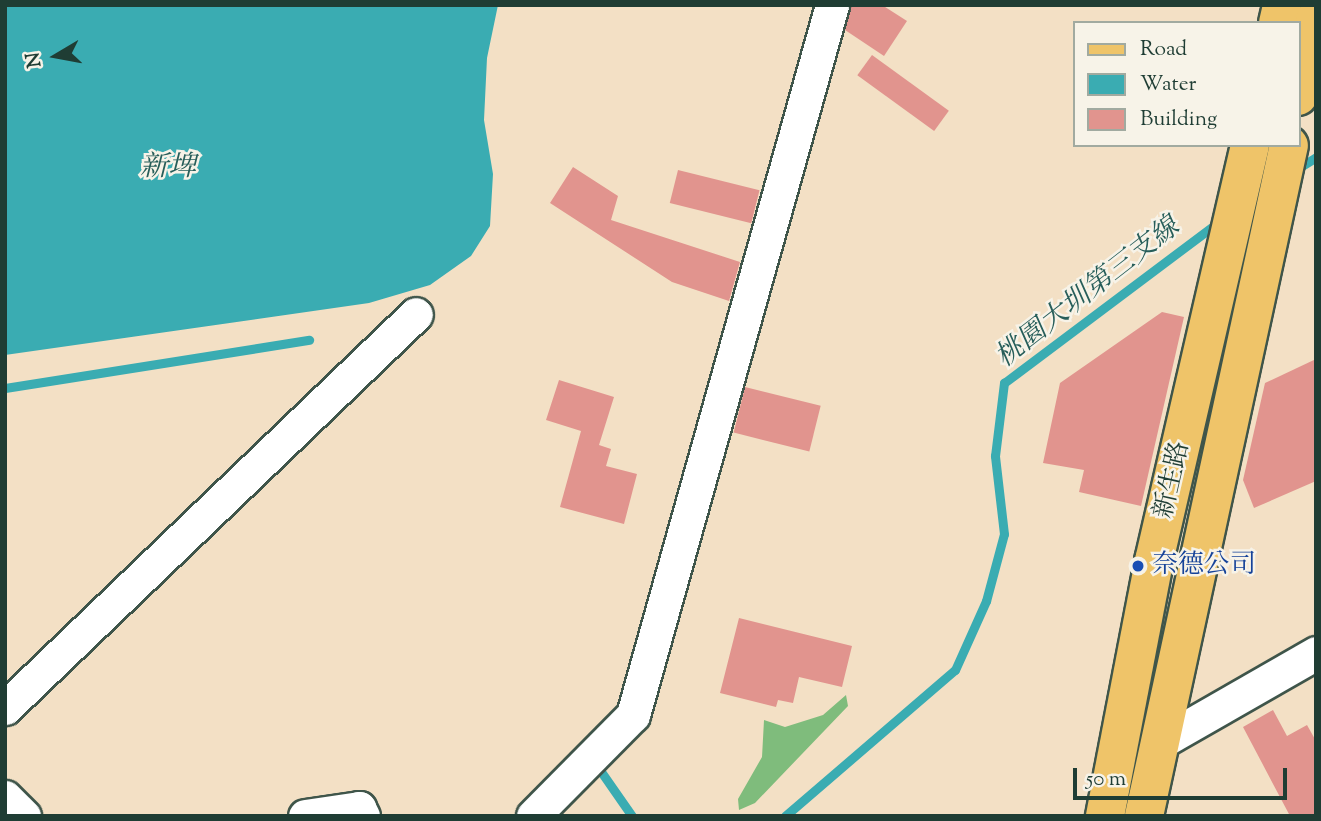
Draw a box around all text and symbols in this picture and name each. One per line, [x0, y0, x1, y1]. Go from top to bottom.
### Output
north arrow [21, 21, 91, 91]
legend [1072, 21, 1300, 147]
text: Road [1140, 35, 1187, 65]
text: N [20, 50, 49, 70]
text: Water [1140, 70, 1196, 100]
text: Building [1140, 105, 1217, 135]
water label: 新埤 [140, 151, 196, 185]
water label: 桃園大圳第三支線 [989, 211, 1187, 375]
street label: 新生路 [1149, 438, 1197, 522]
place label: 奈德公司 [1152, 550, 1256, 582]
marker: 奈德公司 [1130, 558, 1146, 574]
scale bar [1076, 754, 1290, 798]
text: 50 m [1086, 765, 1126, 795]

